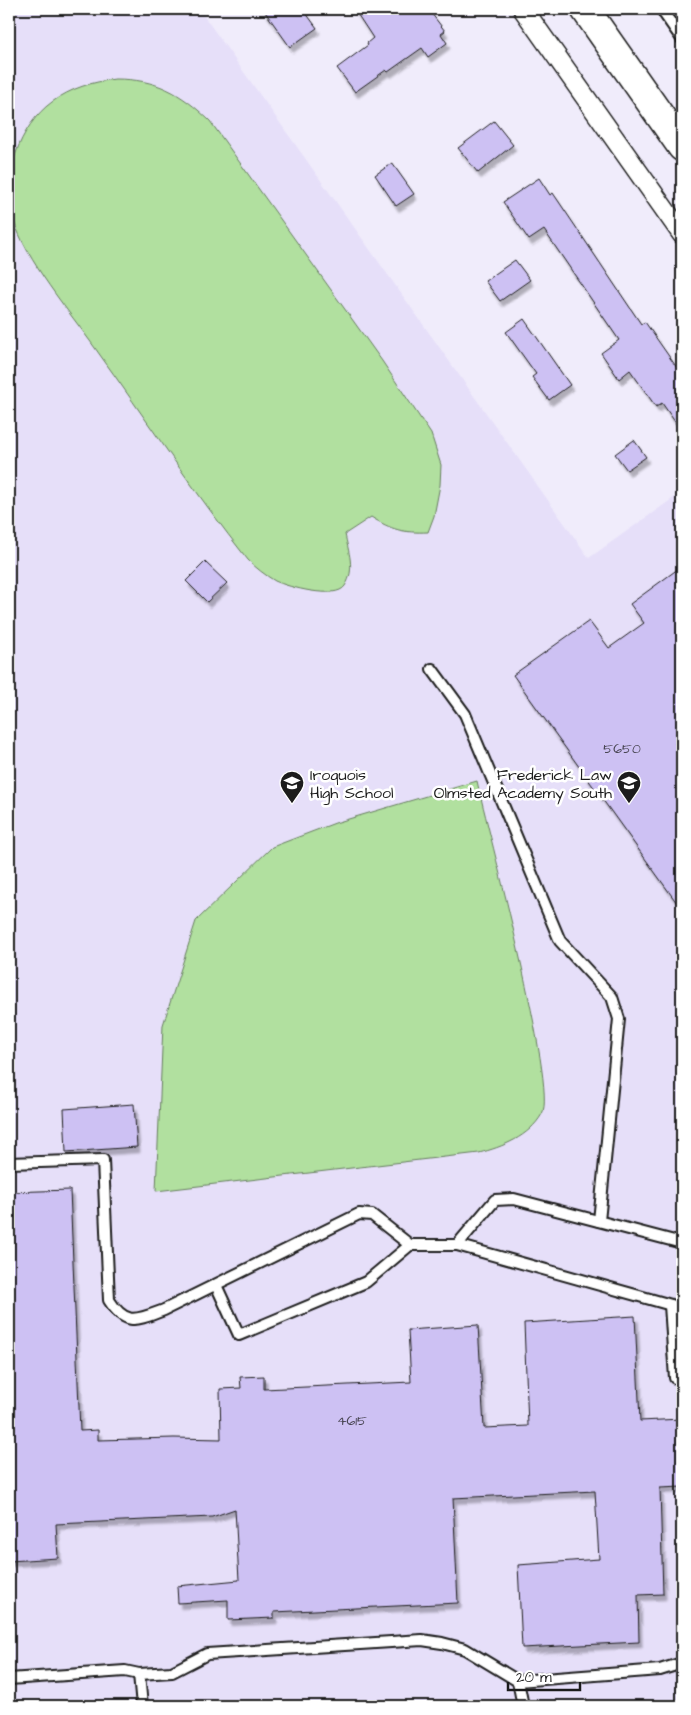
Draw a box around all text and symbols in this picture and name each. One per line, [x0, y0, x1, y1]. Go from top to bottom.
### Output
house number: 5650 [603, 739, 641, 759]
place label: Iroquois High School [310, 764, 394, 805]
place label: Frederick Law Olmsted Academy South [434, 764, 612, 805]
school or university icon: Iroquois High School [279, 770, 305, 804]
school or university icon: Frederick Law Olmsted Academy South [616, 770, 642, 804]
house number: 4615 [337, 1411, 367, 1431]
scale bar [508, 1660, 581, 1692]
text: 20 m [516, 1667, 552, 1688]

